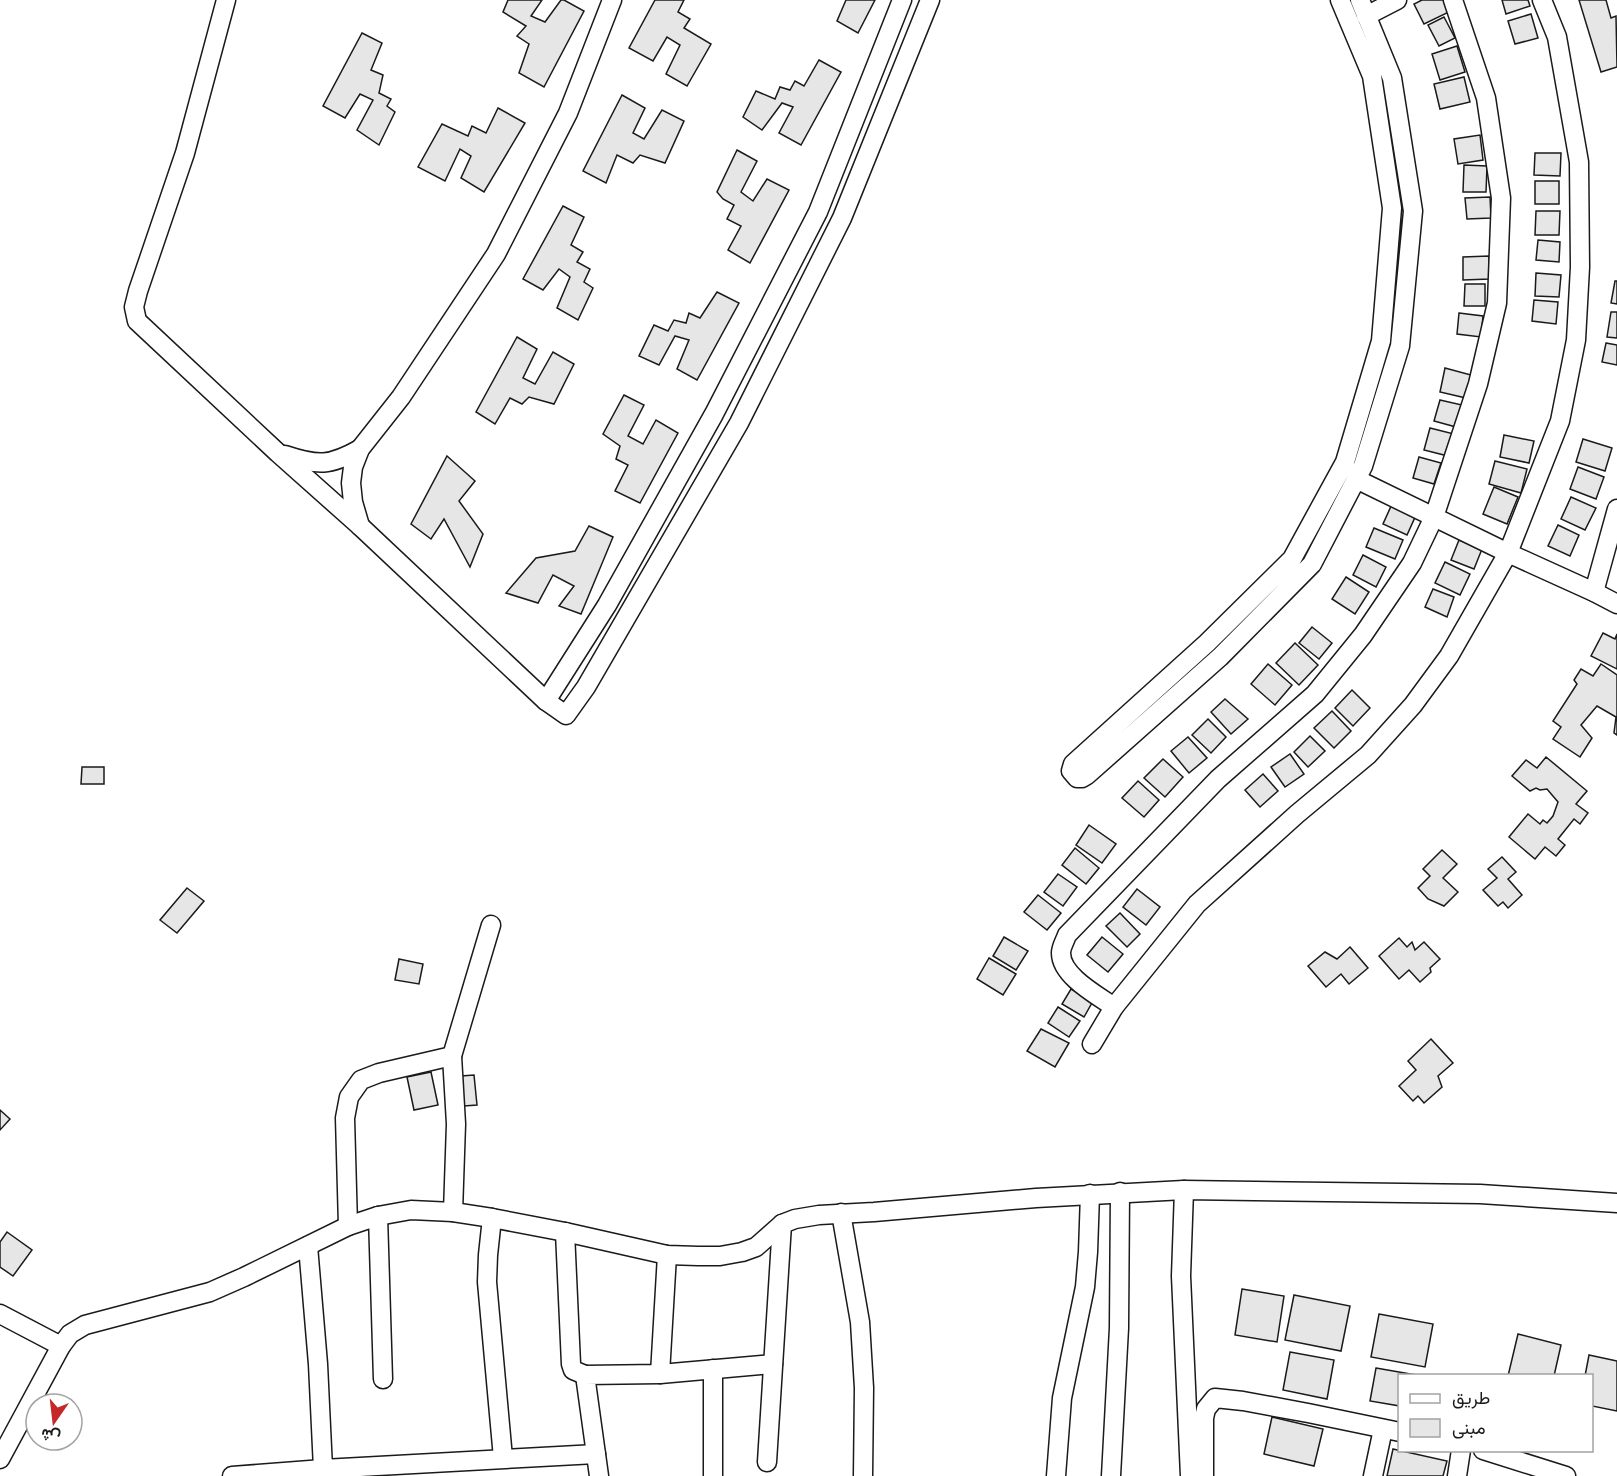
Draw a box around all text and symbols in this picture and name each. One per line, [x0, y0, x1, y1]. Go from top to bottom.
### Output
legend [1398, 1374, 1593, 1452]
text: طريق [1452, 1387, 1490, 1409]
north arrow [24, 1392, 84, 1452]
text: مبنى [1452, 1417, 1486, 1439]
text: ش [39, 1425, 62, 1448]

